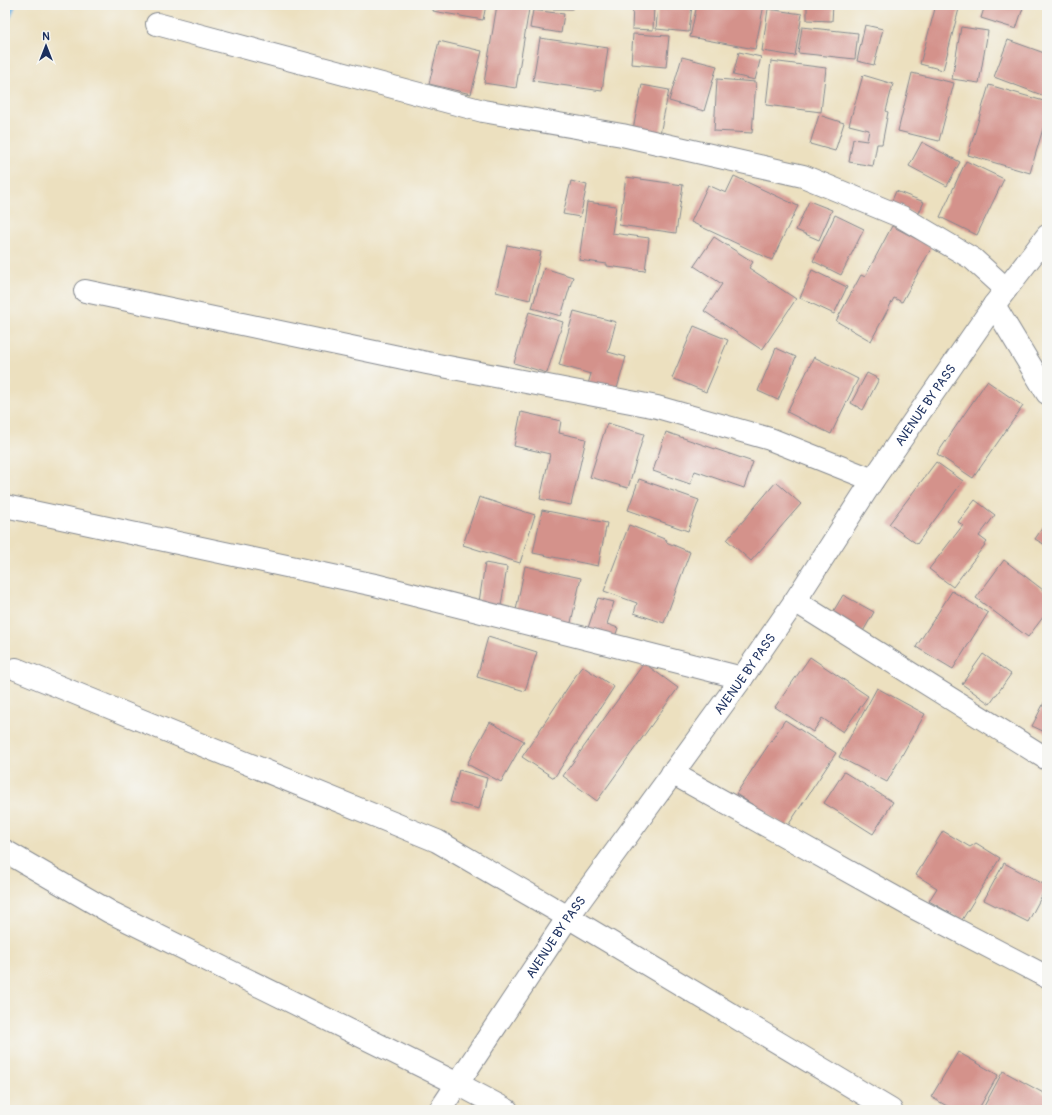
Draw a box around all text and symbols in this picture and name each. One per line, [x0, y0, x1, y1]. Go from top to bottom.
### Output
north arrow [26, 26, 66, 66]
text: N [42, 30, 50, 43]
street label: AVENUE BY PASS [892, 362, 960, 449]
street label: AVENUE BY PASS [711, 631, 779, 718]
street label: AVENUE BY PASS [523, 893, 590, 982]

